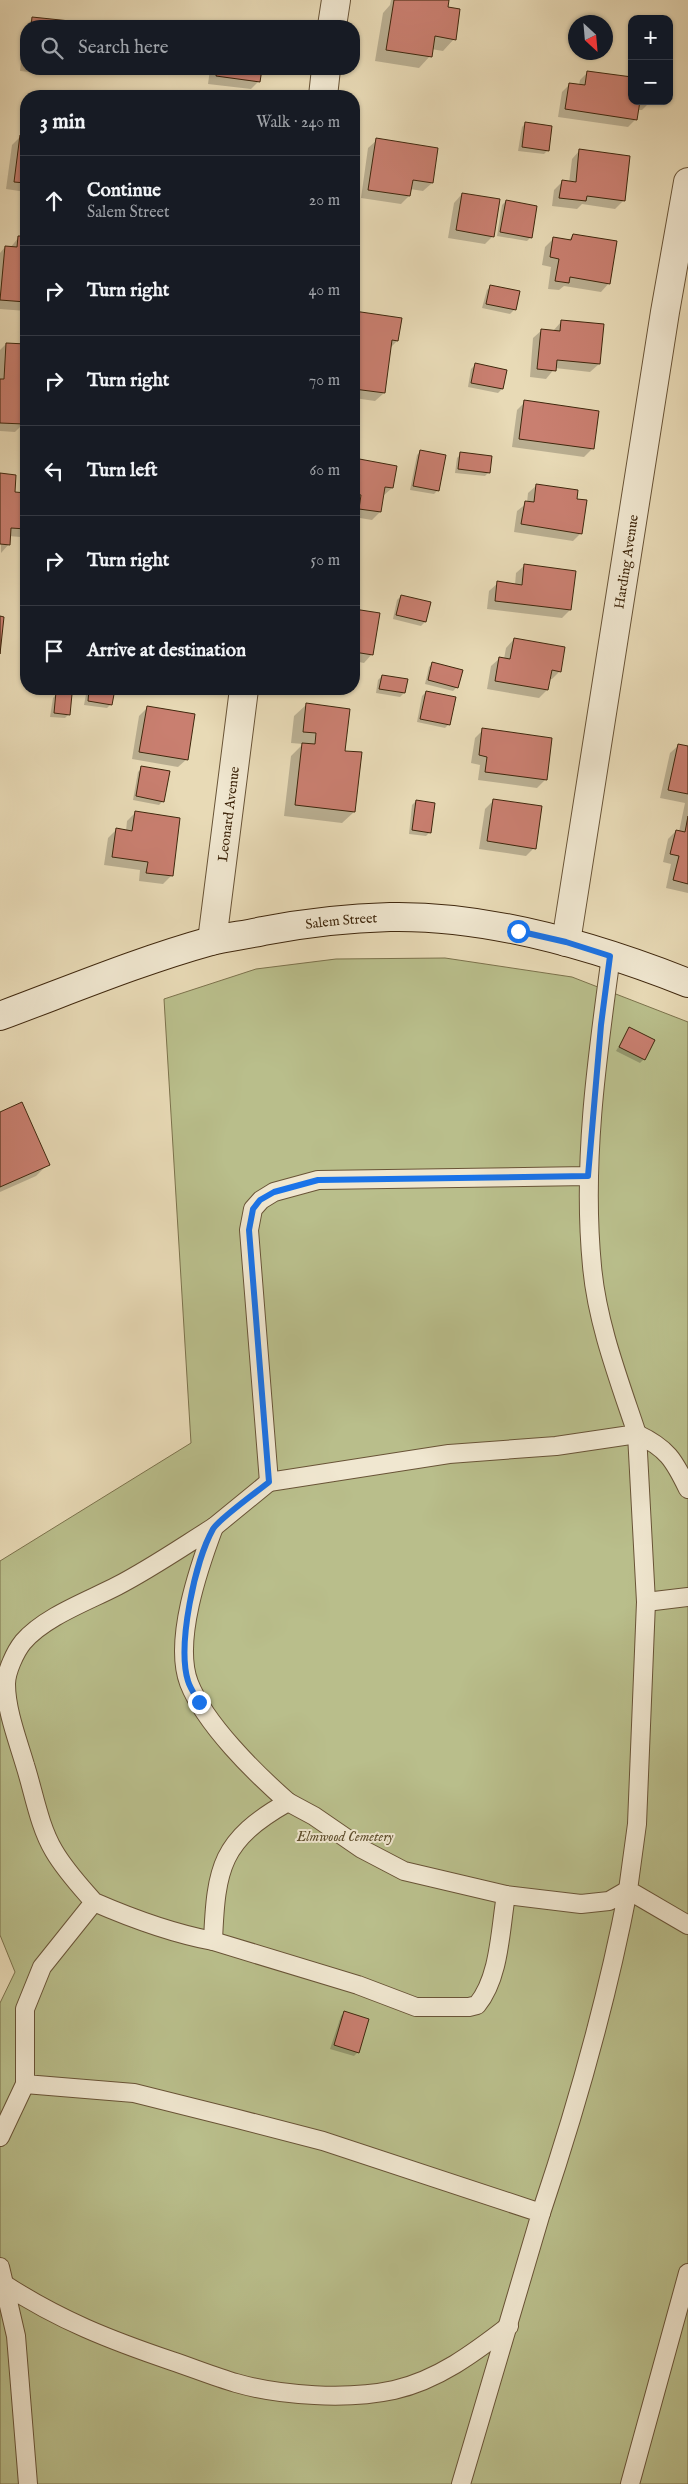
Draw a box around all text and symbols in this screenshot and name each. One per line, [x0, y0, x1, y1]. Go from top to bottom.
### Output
north arrow [568, 15, 613, 60]
map controls [628, 15, 673, 105]
button: + [628, 15, 673, 60]
search box [20, 20, 360, 75]
icon: search [38, 34, 66, 62]
text: Search here [78, 36, 169, 60]
button: − [628, 60, 673, 105]
text: 3 min [40, 109, 85, 136]
text: Walk · 240 m [256, 113, 340, 133]
text: Continue [87, 179, 161, 203]
icon: ahead [40, 187, 68, 215]
text: 20 m [309, 191, 340, 211]
text: Salem Street [87, 203, 169, 223]
icon: right [40, 277, 68, 305]
text: Turn right [87, 279, 169, 303]
text: 40 m [308, 281, 340, 301]
icon: right [40, 367, 68, 395]
text: Turn right [87, 369, 169, 393]
text: 70 m [309, 371, 340, 391]
icon: left [40, 457, 68, 485]
text: Turn left [87, 459, 158, 483]
text: 60 m [310, 461, 340, 481]
street label: Harding Avenue [610, 513, 643, 610]
icon: right [40, 547, 68, 575]
text: Turn right [87, 549, 169, 573]
text: 50 m [311, 551, 340, 571]
icon: arrive [40, 637, 68, 665]
text: Arrive at destination [87, 639, 246, 663]
street label: Leonard Avenue [214, 765, 244, 863]
street label: Salem Street [304, 909, 378, 934]
route start [507, 920, 530, 943]
route end [188, 1691, 211, 1714]
park label: Elmwood Cemetery [296, 1828, 394, 1846]

